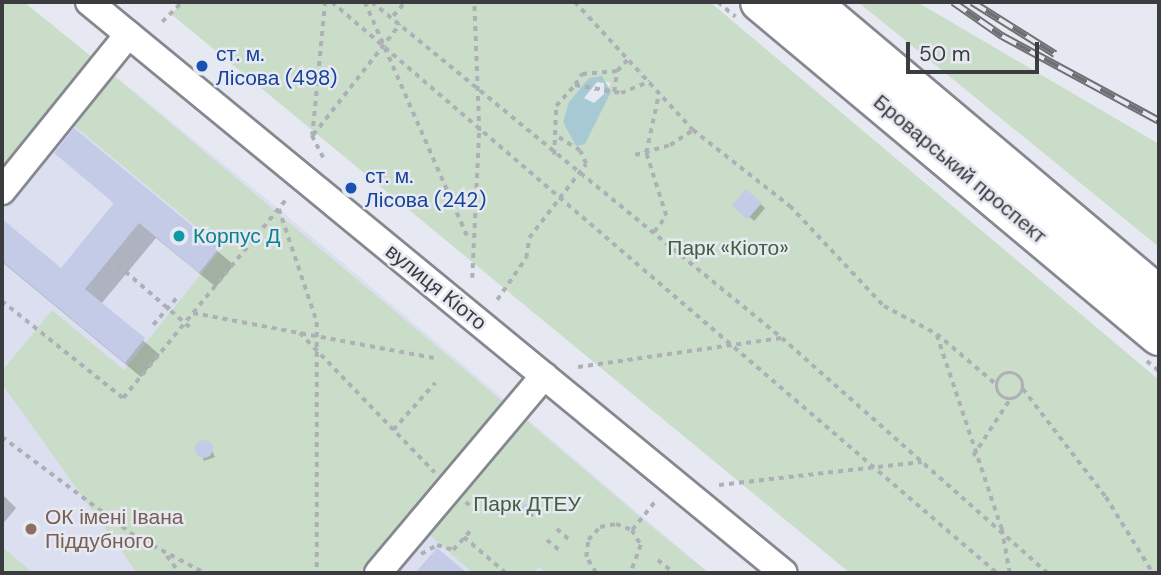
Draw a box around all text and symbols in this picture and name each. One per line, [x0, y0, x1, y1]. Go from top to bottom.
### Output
scale bar [909, 28, 1042, 72]
text: 50 m [919, 40, 970, 68]
place label: ст. м. Лісова (498) [216, 41, 337, 91]
marker: ст. м. Лісова (498) [194, 58, 210, 74]
street label: Броварський проспект [868, 89, 1052, 249]
place label: ст. м. Лісова (242) [365, 163, 486, 213]
marker: ст. м. Лісова (242) [343, 180, 359, 196]
place label: Корпус Д [193, 223, 281, 249]
marker: Корпус Д [171, 228, 187, 244]
park label: Парк «Кіото» [667, 235, 789, 261]
street label: вулиця Кіото [380, 239, 492, 335]
park label: Парк ДТЕУ [473, 491, 581, 517]
place label: ОК імені Івана Піддубного [45, 504, 183, 554]
marker: ОК імені Івана Піддубного [23, 521, 39, 537]

